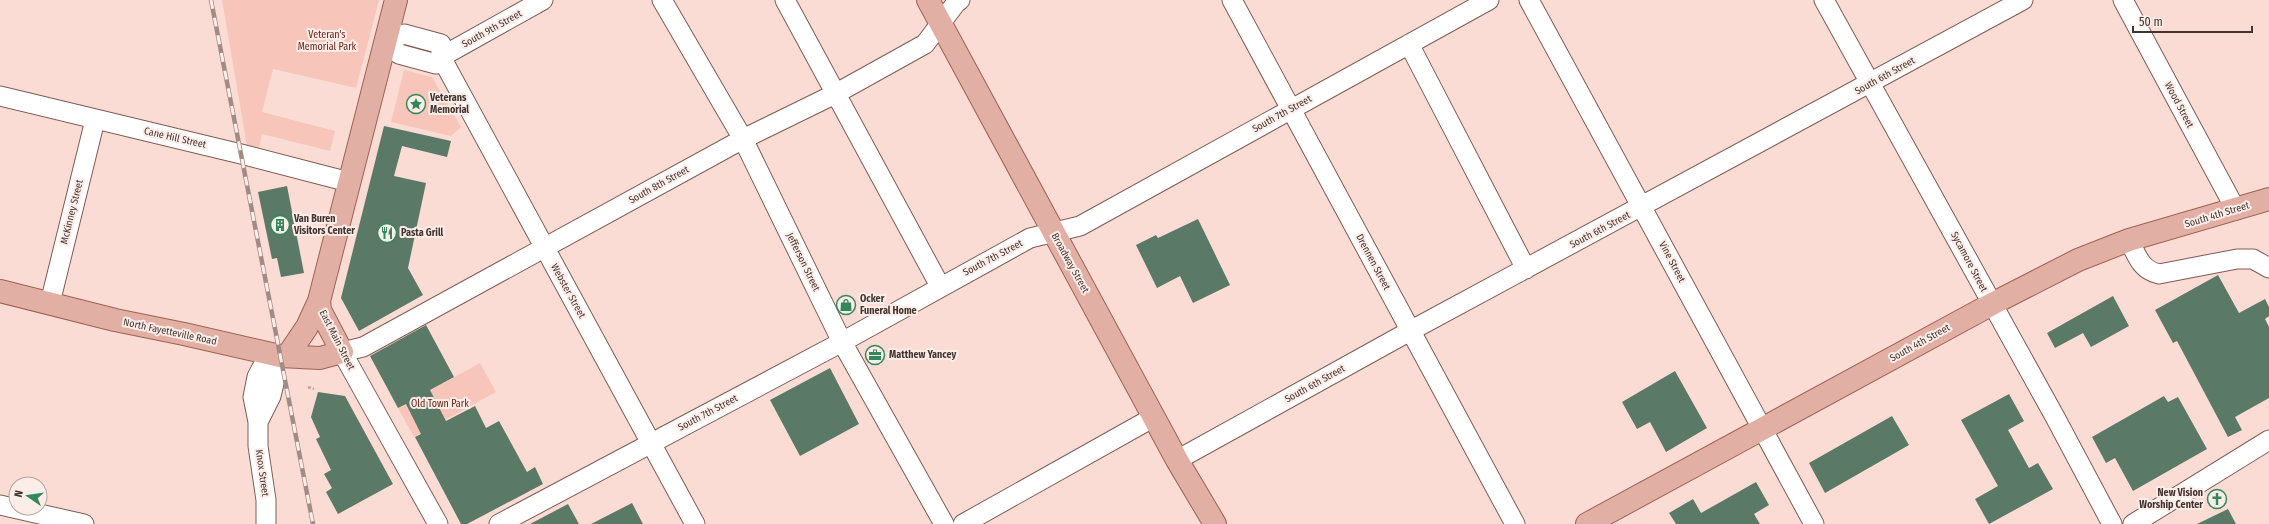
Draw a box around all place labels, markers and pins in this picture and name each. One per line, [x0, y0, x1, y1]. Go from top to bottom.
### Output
place label: Veterans Memorial [429, 92, 469, 116]
place icon: Veterans Memorial [405, 93, 427, 115]
place label: Van Buren Visitors Center [293, 213, 355, 237]
building icon: Van Buren Visitors Center [269, 214, 291, 236]
restaurant icon: Pasta Grill [376, 222, 398, 244]
place label: Pasta Grill [401, 227, 444, 239]
place label: Ocker Funeral Home [860, 293, 917, 317]
shop icon: Ocker Funeral Home [835, 294, 857, 316]
office icon: Matthew Yancey [864, 344, 886, 366]
place label: Matthew Yancey [889, 349, 956, 361]
place label: New Vision Worship Center [2139, 487, 2203, 511]
church icon: New Vision Worship Center [2206, 488, 2228, 510]

